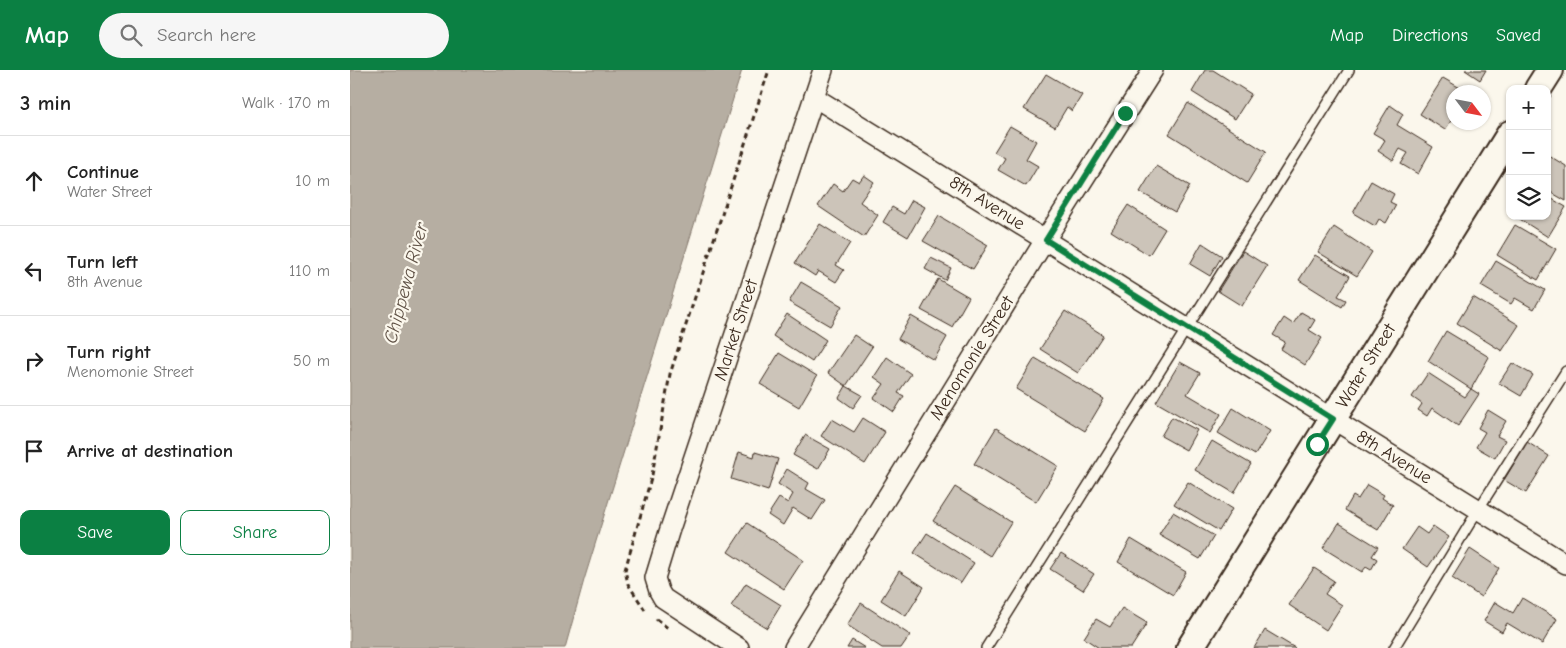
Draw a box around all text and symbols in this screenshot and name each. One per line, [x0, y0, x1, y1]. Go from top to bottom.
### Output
search box [99, 13, 449, 58]
text: Map [25, 21, 69, 49]
icon: search [117, 21, 145, 49]
text: Search here [157, 24, 256, 46]
text: Map [1330, 25, 1364, 46]
text: Directions [1392, 25, 1468, 46]
text: Saved [1496, 25, 1541, 46]
north arrow [1446, 85, 1491, 130]
map controls [1506, 85, 1551, 220]
button: + [1506, 85, 1551, 130]
text: 3 min [20, 91, 71, 115]
text: Walk · 170 m [242, 94, 330, 112]
route end [1114, 102, 1137, 125]
button: − [1506, 130, 1551, 175]
text: Continue [67, 161, 139, 183]
icon: ahead [20, 167, 48, 195]
text: 10 m [295, 172, 330, 190]
street label: 8th Avenue [945, 172, 1029, 234]
button: layers [1506, 175, 1551, 220]
text: Water Street [67, 183, 152, 201]
water label: Chippewa River [379, 219, 433, 346]
text: Turn left [67, 251, 138, 273]
icon: left [20, 257, 48, 285]
text: 110 m [289, 262, 330, 280]
text: 8th Avenue [67, 273, 142, 291]
street label: Market Street [710, 276, 762, 383]
street label: Menomonie Street [925, 291, 1019, 424]
street label: Water Street [1332, 319, 1401, 412]
text: Turn right [67, 341, 151, 363]
icon: right [20, 347, 48, 375]
text: 50 m [293, 352, 330, 370]
text: Menomonie Street [67, 363, 193, 381]
street label: 8th Avenue [1352, 426, 1436, 488]
route start [1306, 433, 1329, 456]
icon: arrive [20, 437, 48, 465]
text: Arrive at destination [67, 440, 233, 462]
button: Save [20, 510, 170, 555]
button: Share [180, 510, 330, 555]

